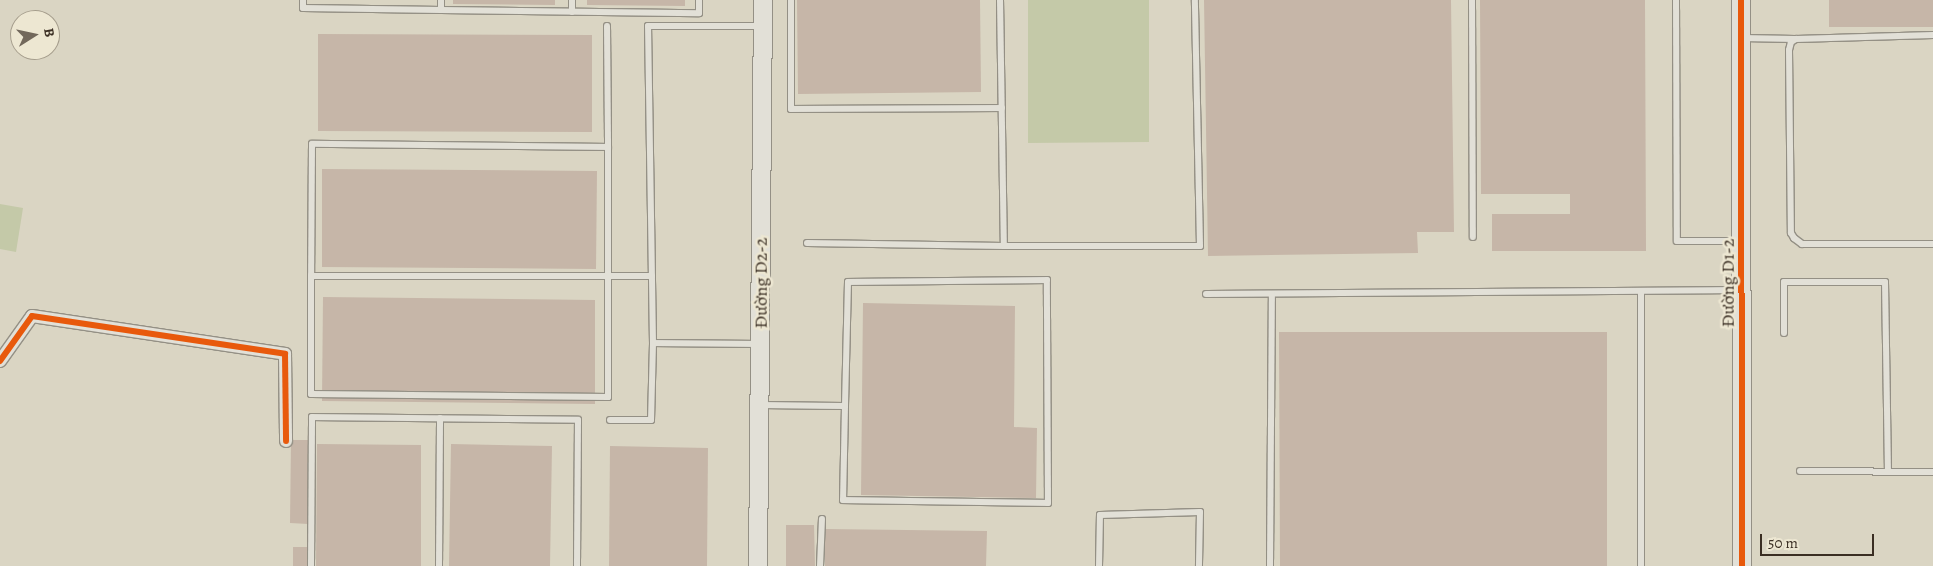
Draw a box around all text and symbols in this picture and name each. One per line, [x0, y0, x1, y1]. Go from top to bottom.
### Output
north arrow [10, 10, 60, 60]
text: B [39, 27, 59, 38]
street label: Đường D2-2 [750, 237, 772, 329]
street label: Đường D1-2 [1717, 239, 1739, 327]
scale bar [1763, 524, 1877, 556]
text: 50 m [1768, 533, 1798, 553]

